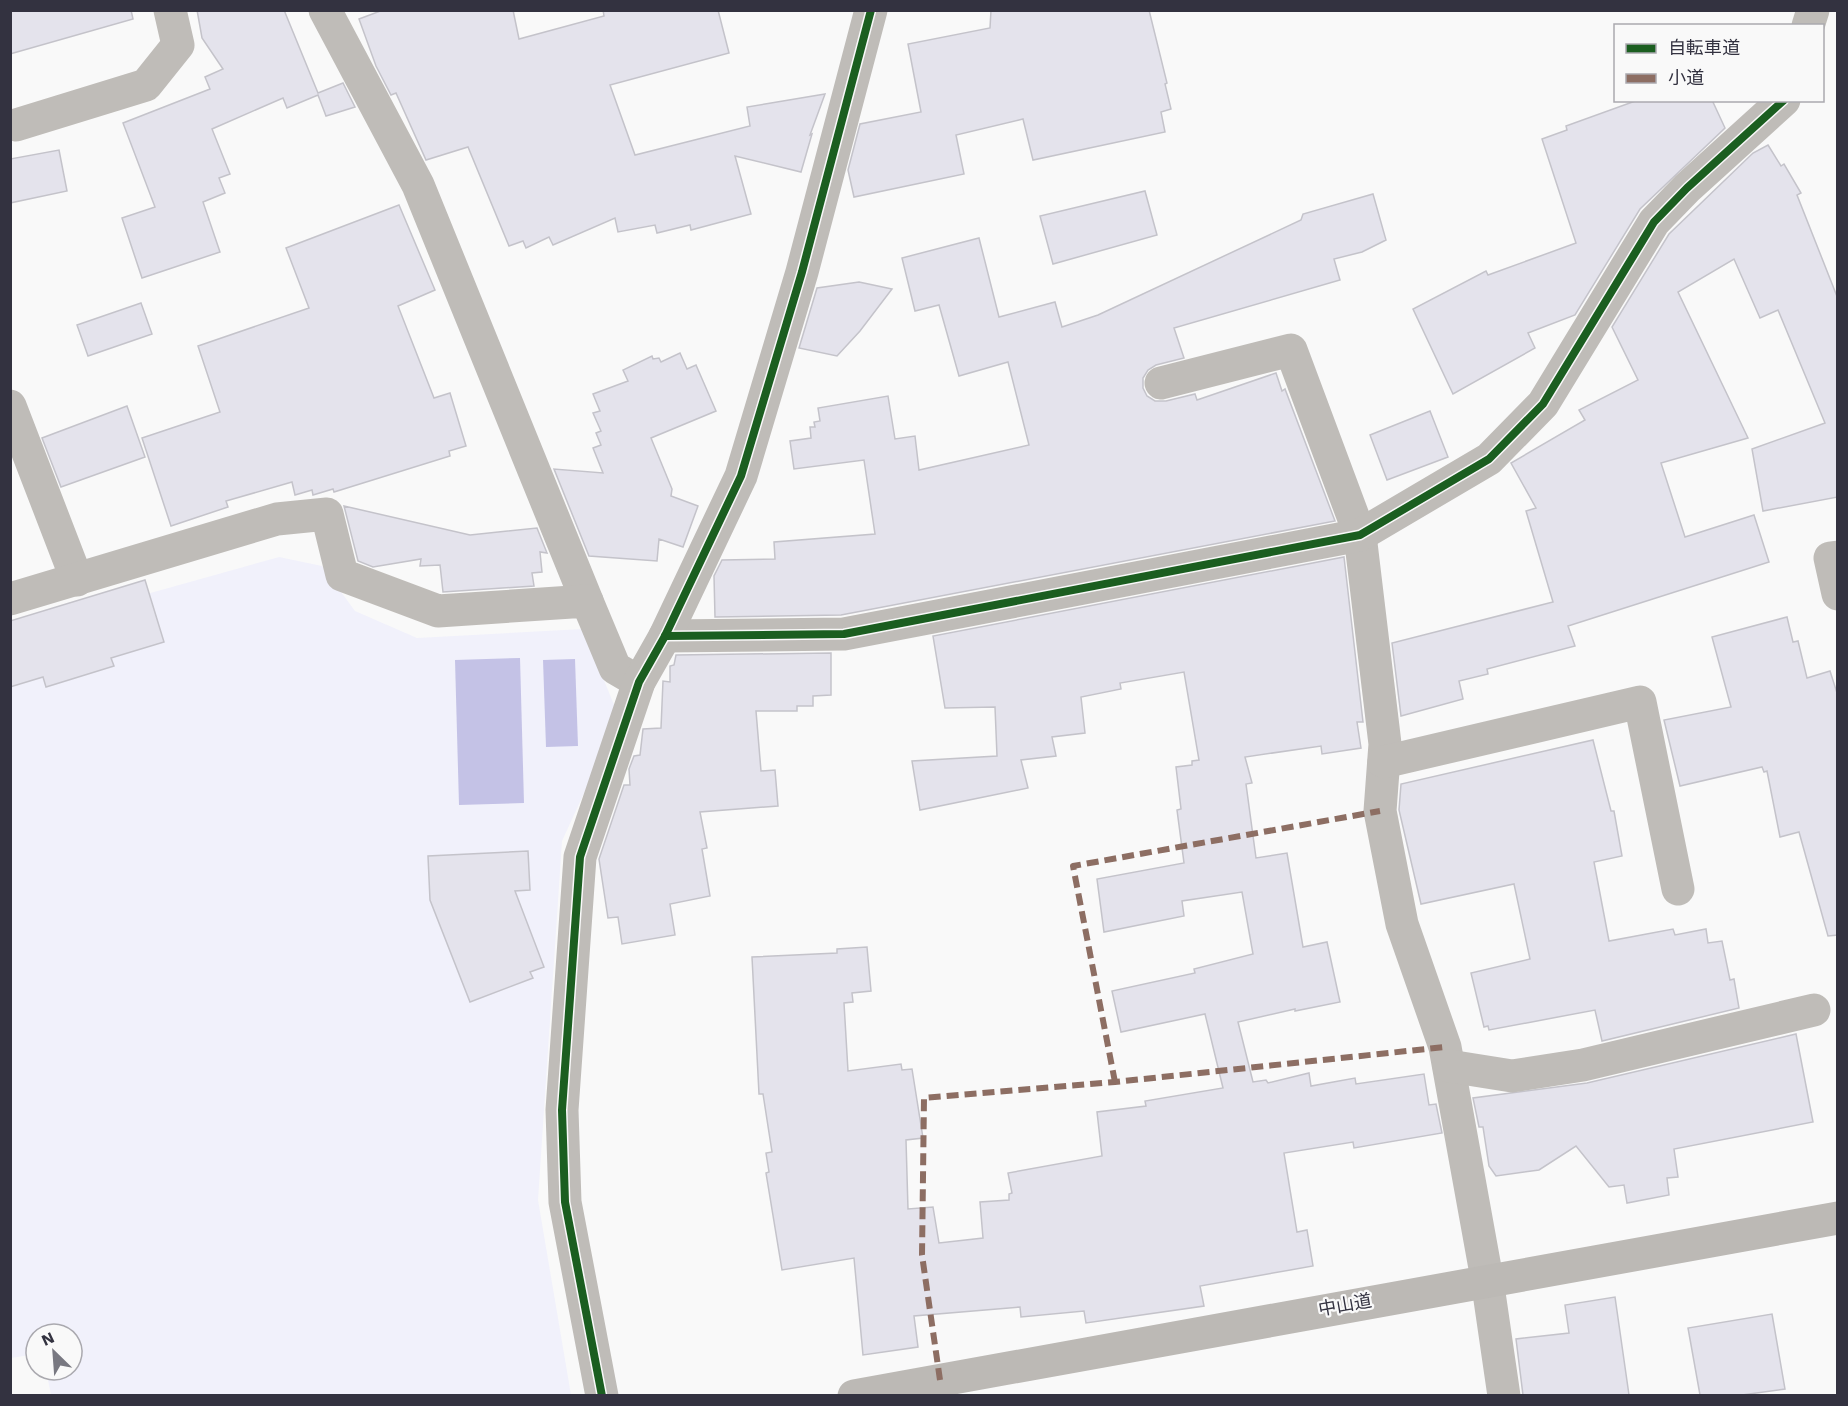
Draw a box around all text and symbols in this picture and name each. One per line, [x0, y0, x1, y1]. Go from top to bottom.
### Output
legend [1614, 24, 1824, 102]
text: 自転車道 [1668, 37, 1740, 58]
text: 小道 [1668, 67, 1704, 88]
street label: 中山道 [1317, 1289, 1373, 1320]
north arrow [24, 1322, 84, 1382]
text: N [38, 1328, 57, 1350]

